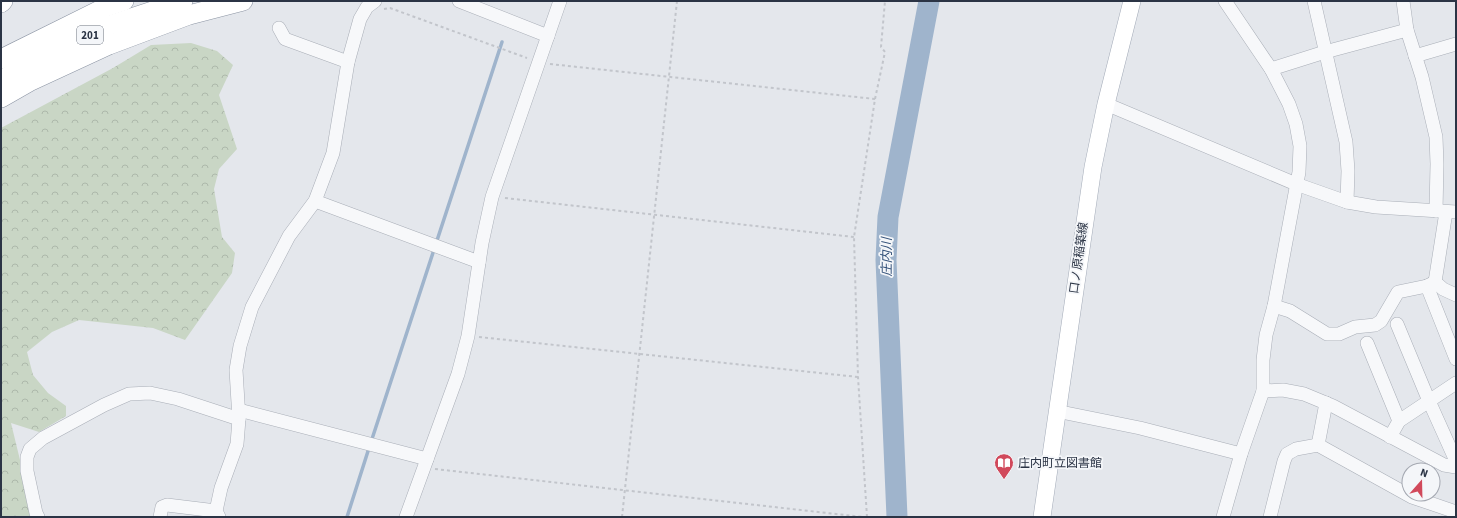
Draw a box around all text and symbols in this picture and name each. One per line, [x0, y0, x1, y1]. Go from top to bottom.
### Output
road number: 201 [77, 26, 103, 44]
street label: 口ノ原稲築線 [1066, 221, 1092, 295]
water label: 庄内川 [878, 236, 896, 277]
library icon: 庄内町立図書館 [993, 452, 1015, 480]
place label: 庄内町立図書館 [1018, 455, 1102, 472]
north arrow [1401, 462, 1441, 502]
text: N [1418, 465, 1430, 481]

